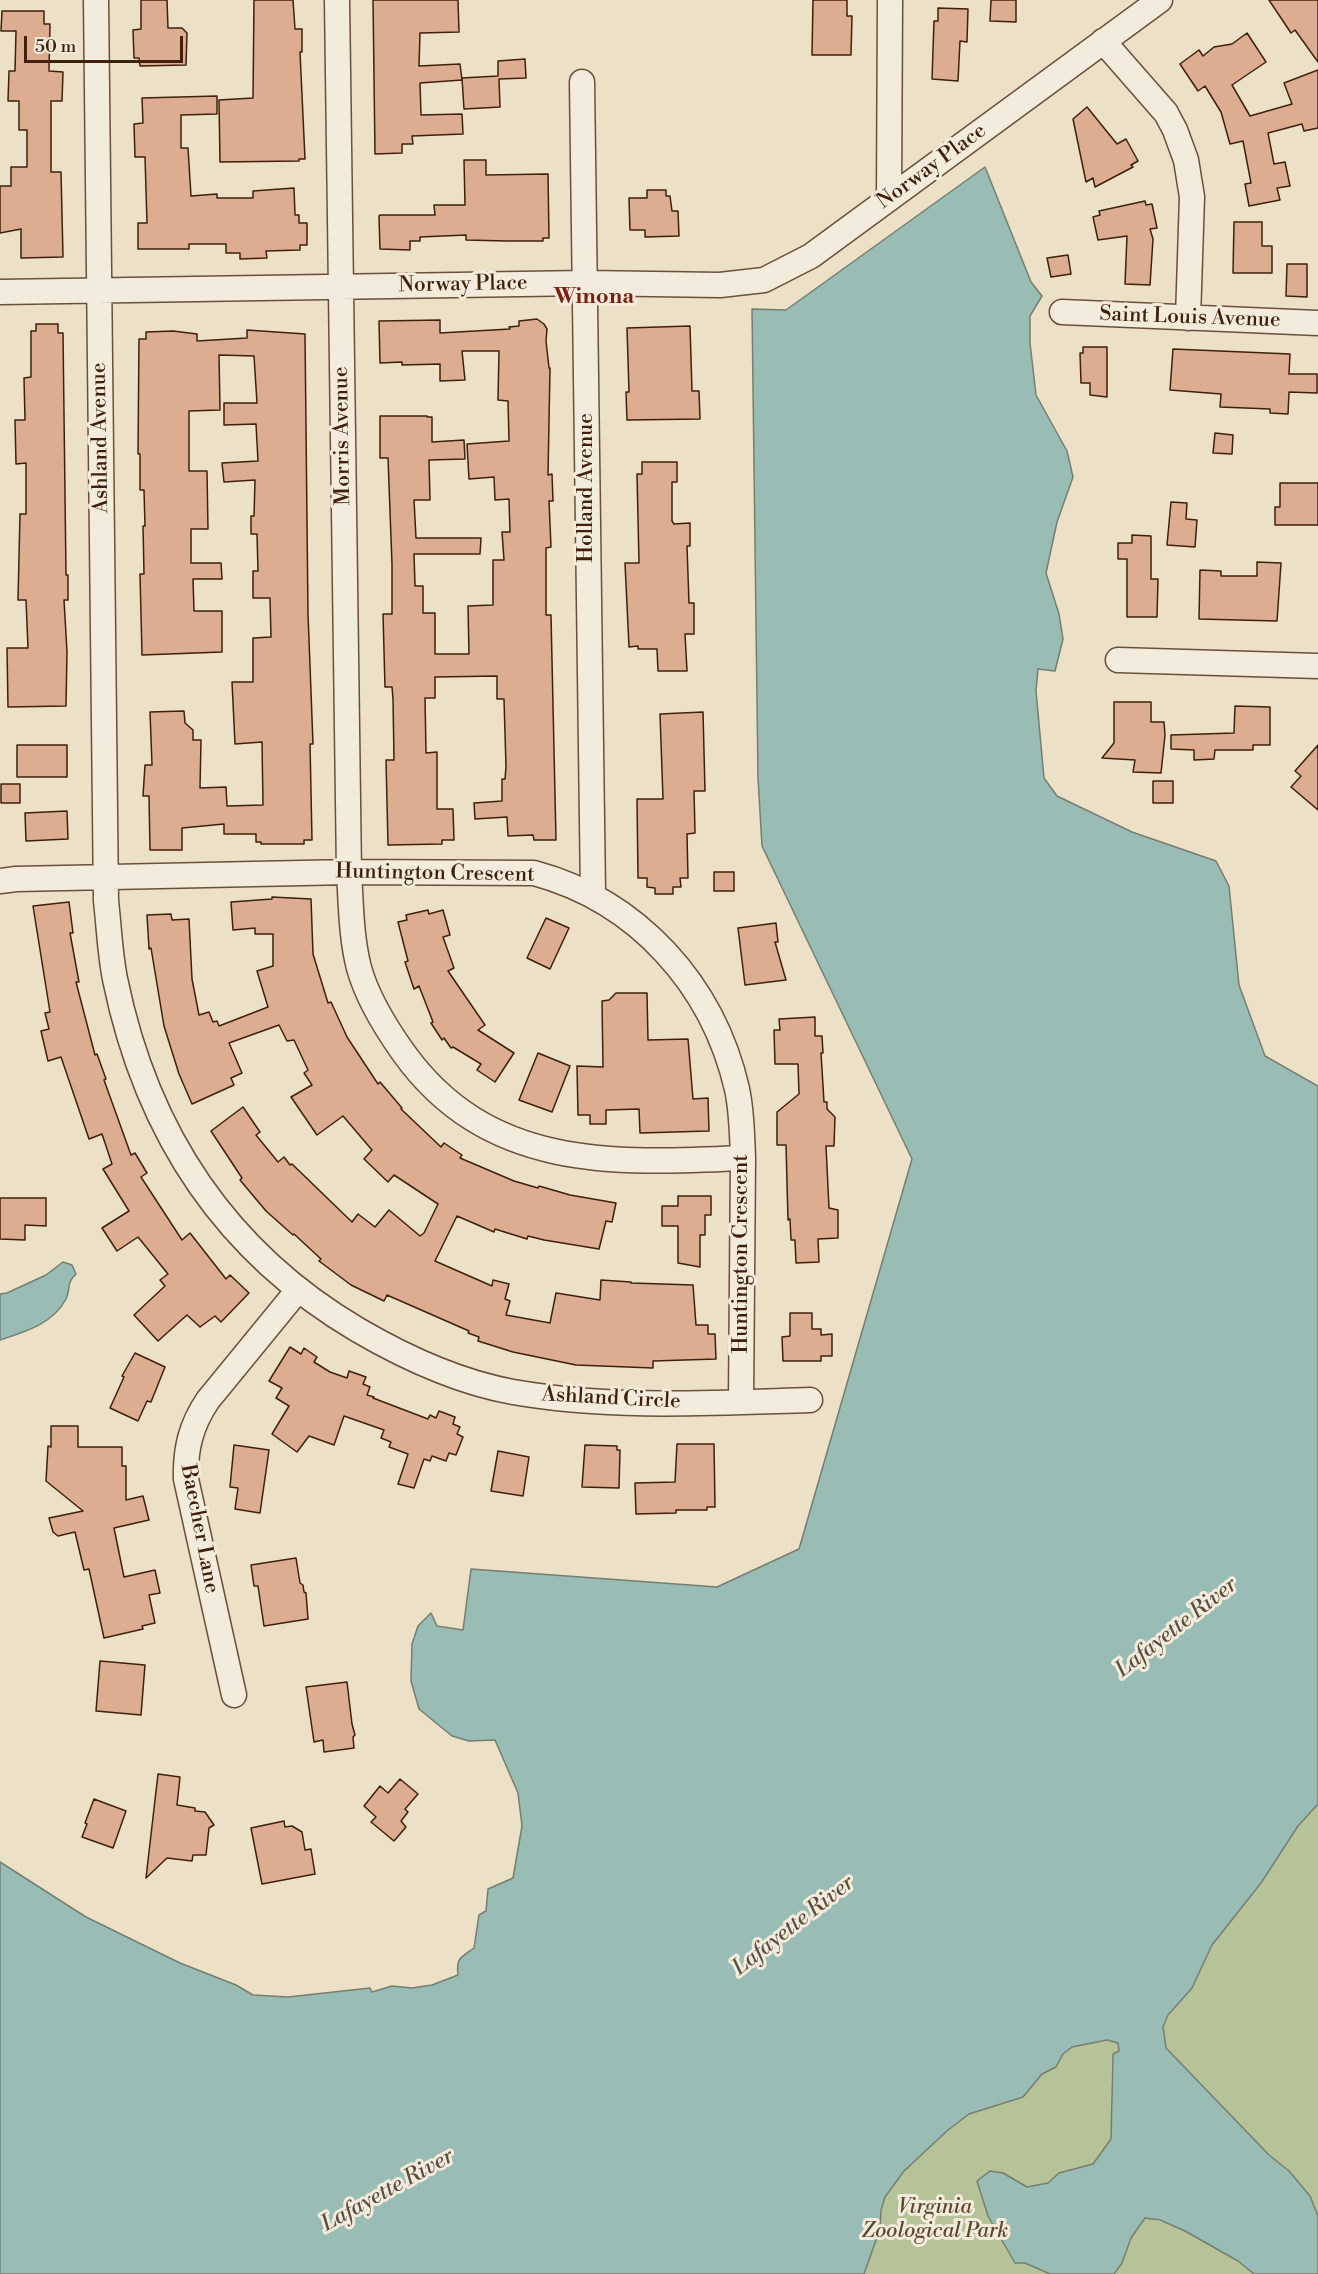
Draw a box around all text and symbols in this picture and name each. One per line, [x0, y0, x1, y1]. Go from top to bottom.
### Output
scale bar [27, 24, 186, 62]
text: 50 m [35, 35, 76, 58]
street label: Norway Place [872, 119, 992, 215]
street label: Norway Place [398, 271, 528, 299]
district label: Winona [554, 285, 634, 311]
street label: Saint Louis Avenue [1099, 302, 1281, 334]
street label: Ashland Avenue [87, 362, 115, 514]
street label: Morris Avenue [329, 366, 357, 506]
street label: Holland Avenue [574, 413, 600, 563]
street label: Huntington Crescent [335, 860, 535, 888]
street label: Huntington Crescent [729, 1154, 755, 1354]
street label: Ashland Circle [541, 1383, 681, 1415]
street label: Baecher Lane [174, 1462, 224, 1596]
water label: Lafayette River [1111, 1572, 1243, 1684]
water label: Lafayette River [728, 1870, 860, 1982]
water label: Lafayette River [317, 2144, 459, 2238]
park label: Virginia Zoological Park [862, 2195, 1008, 2245]

